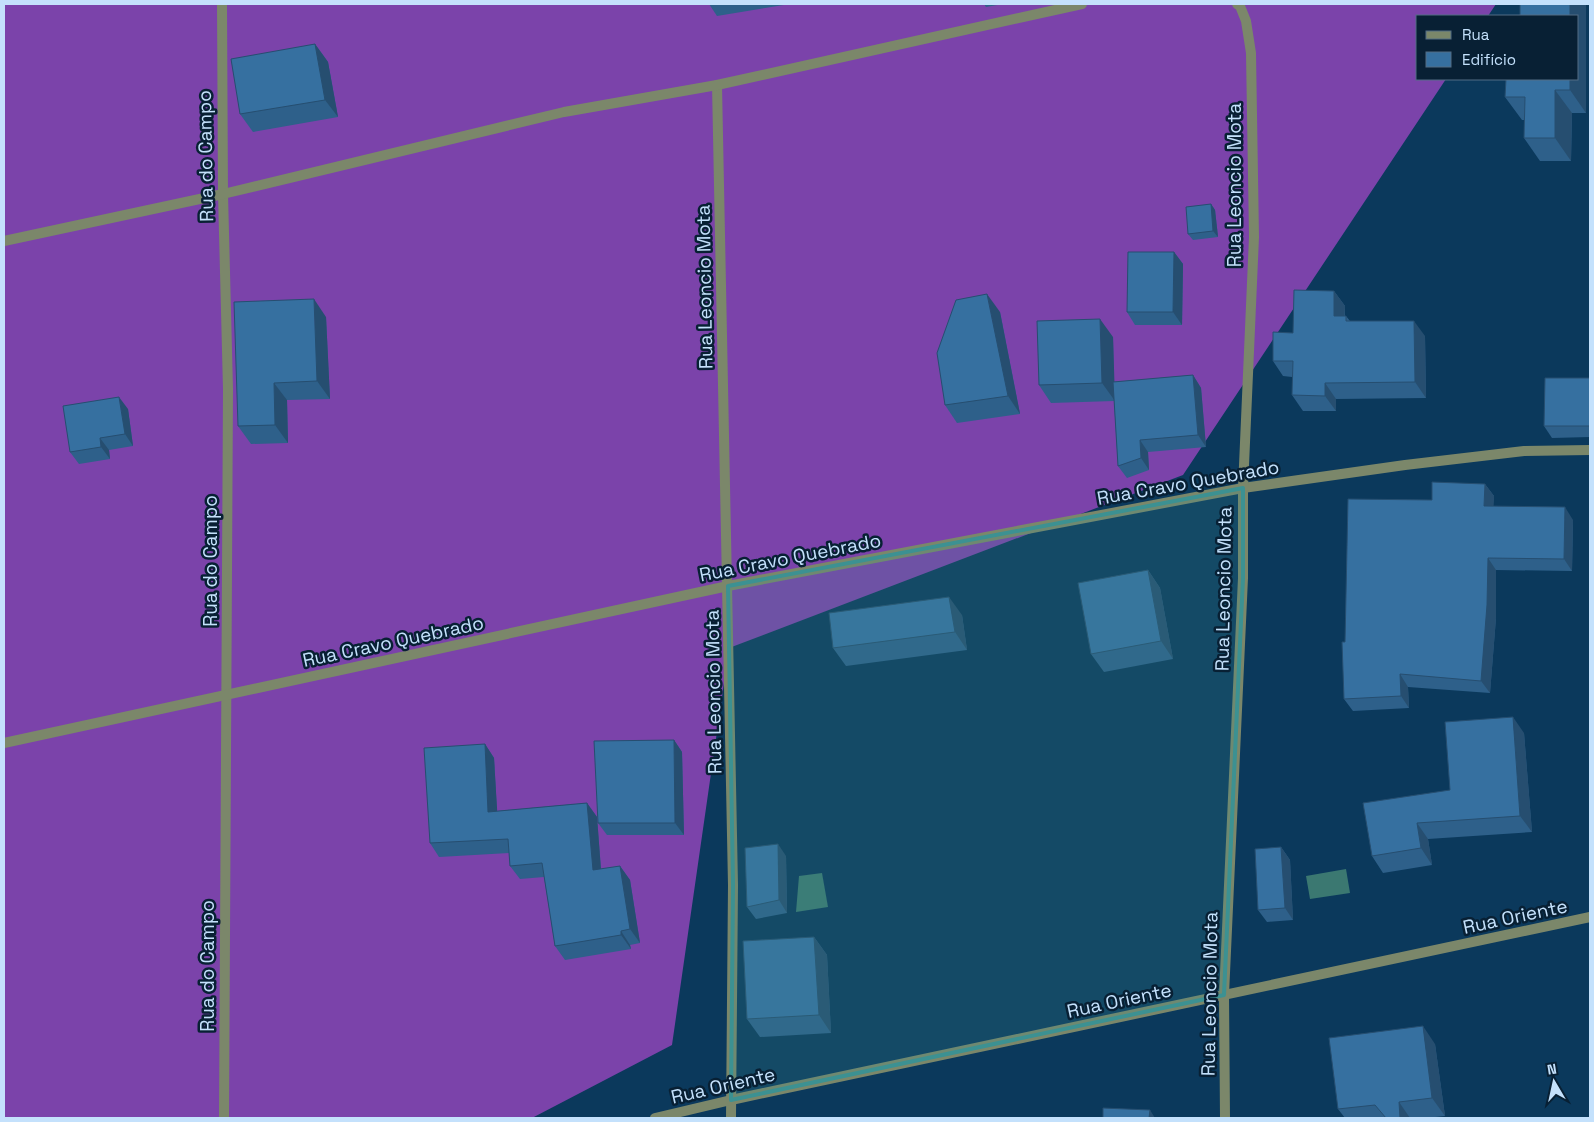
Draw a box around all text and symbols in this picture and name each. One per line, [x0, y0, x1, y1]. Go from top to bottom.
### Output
legend [1416, 15, 1579, 80]
text: Rua [1462, 25, 1490, 44]
text: Edifício [1462, 50, 1516, 69]
street label: Rua do Campo [192, 90, 219, 222]
street label: Rua Leoncio Mota [1222, 103, 1247, 267]
street label: Rua Leoncio Mota [691, 205, 718, 369]
street label: Rua Cravo Quebrado [1095, 454, 1281, 511]
street label: Rua do Campo [198, 495, 223, 627]
street label: Rua Leoncio Mota [1210, 507, 1237, 671]
street label: Rua Cravo Quebrado [697, 528, 883, 587]
street label: Rua Cravo Quebrado [300, 610, 486, 673]
street label: Rua Leoncio Mota [700, 610, 727, 774]
street label: Rua Oriente [1461, 893, 1570, 940]
street label: Rua do Campo [195, 900, 220, 1032]
street label: Rua Leoncio Mota [1196, 912, 1223, 1076]
street label: Rua Oriente [1065, 977, 1174, 1024]
north arrow [1529, 1057, 1579, 1107]
text: N [1546, 1060, 1558, 1079]
street label: Rua Oriente [669, 1061, 778, 1110]

